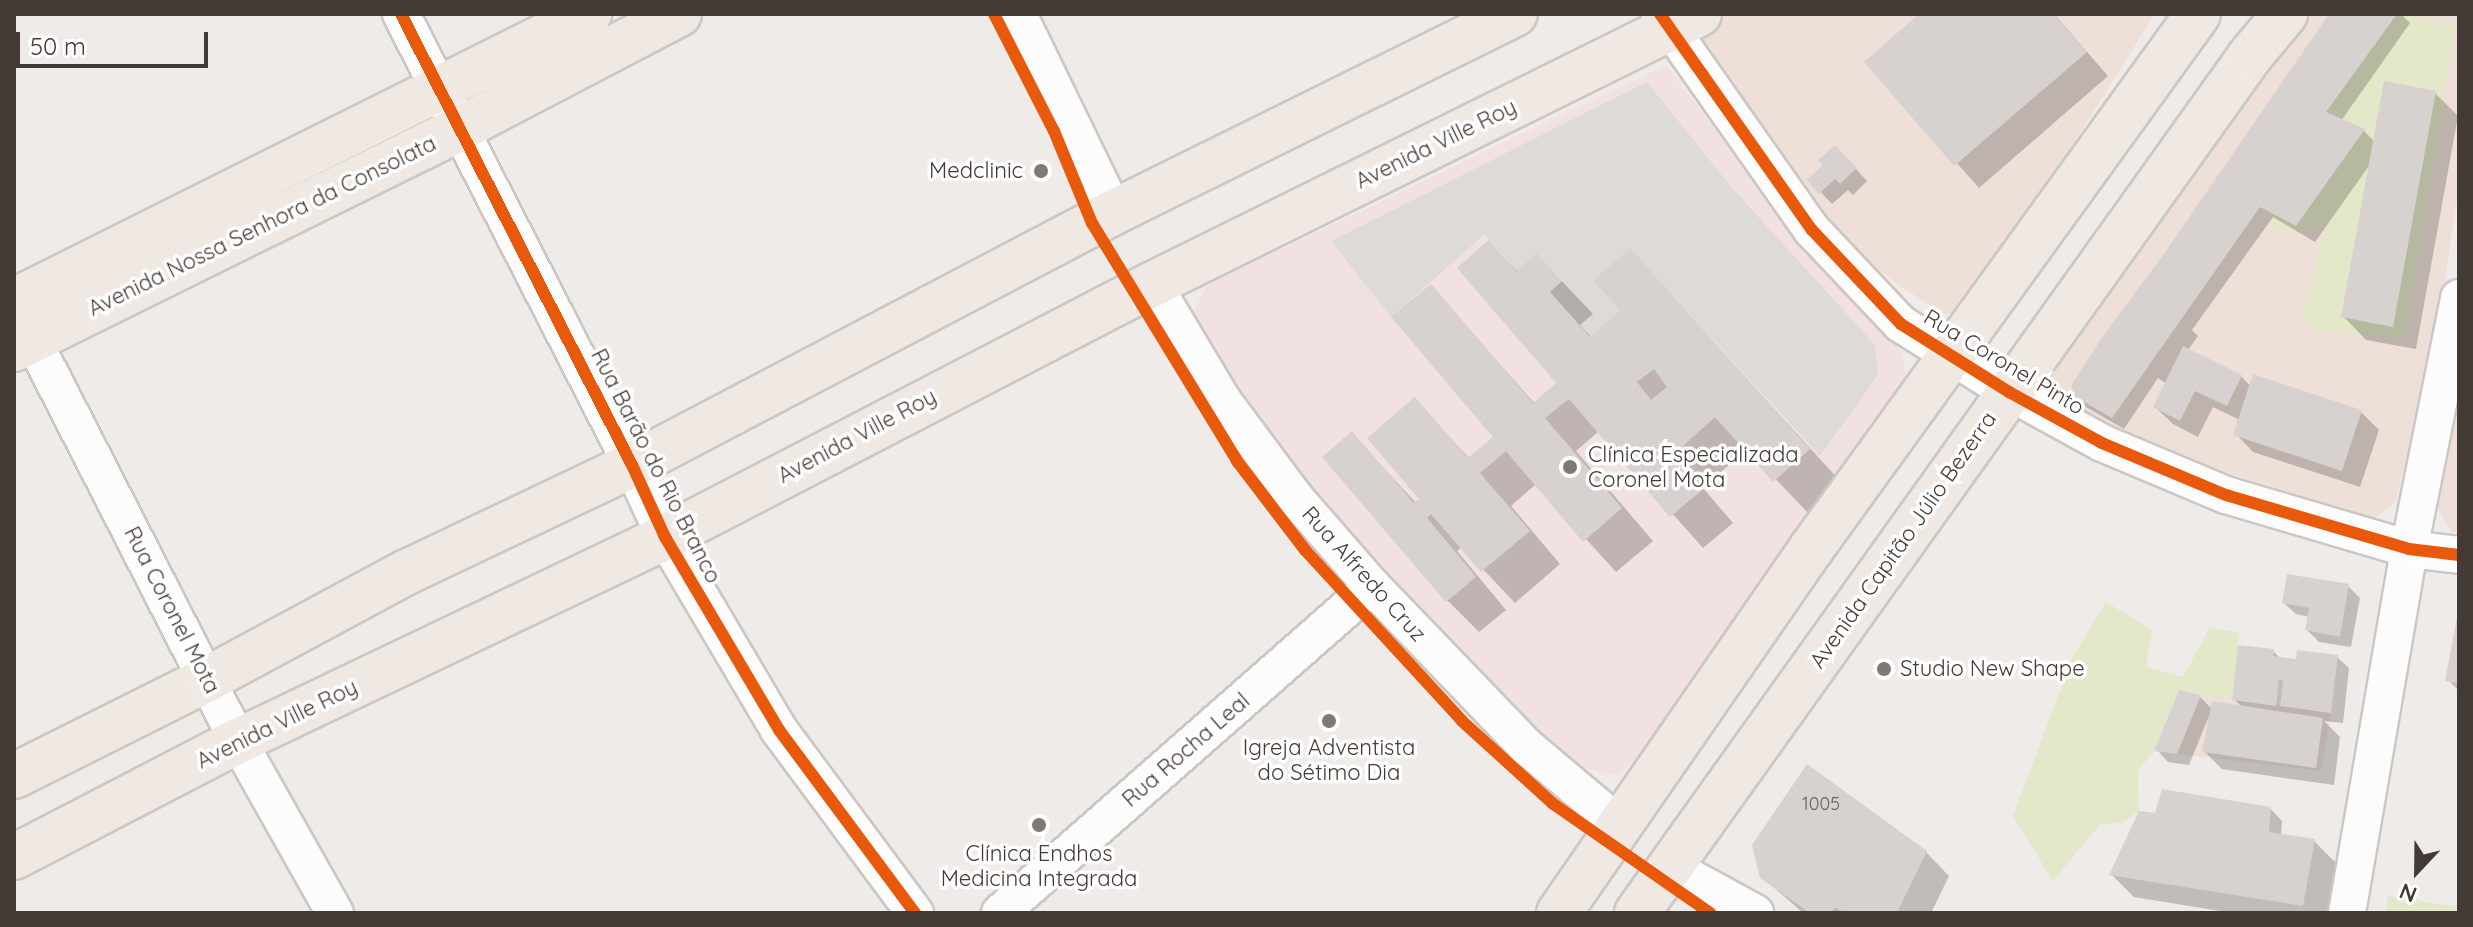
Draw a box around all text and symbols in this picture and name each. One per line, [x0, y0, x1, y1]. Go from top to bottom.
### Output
scale bar [20, 16, 212, 66]
text: 50 m [30, 31, 86, 61]
street label: Avenida Ville Roy [1351, 94, 1521, 194]
street label: Avenida Nossa Senhora da Consolata [84, 130, 440, 322]
place label: Medclinic [929, 158, 1023, 184]
marker: Medclinic [1030, 160, 1052, 182]
street label: Rua Coronel Pinto [1919, 304, 2089, 420]
street label: Rua Barão do Rio Branco [585, 344, 727, 588]
street label: Avenida Ville Roy [773, 383, 941, 489]
street label: Avenida Capitão Júlio Bezerra [1804, 407, 2002, 673]
place label: Clínica Especializada Coronel Mota [1588, 441, 1799, 492]
marker: Clínica Especializada Coronel Mota [1559, 456, 1581, 478]
street label: Rua Alfredo Cruz [1296, 501, 1432, 647]
street label: Rua Coronel Mota [119, 522, 225, 698]
place label: Studio New Shape [1900, 656, 2085, 682]
marker: Studio New Shape [1875, 660, 1893, 678]
street label: Avenida Ville Roy [192, 674, 362, 774]
street label: Rua Rocha Leal [1117, 688, 1255, 812]
marker: Igreja Adventista do Sétimo Dia [1320, 712, 1338, 730]
place label: Igreja Adventista do Sétimo Dia [1243, 734, 1415, 786]
house number: 1005 [1802, 793, 1840, 815]
marker: Clínica Endhos Medicina Integrada [1028, 814, 1050, 836]
north arrow [2377, 831, 2457, 911]
place label: Clínica Endhos Medicina Integrada [941, 840, 1137, 892]
text: N [2395, 877, 2421, 909]

